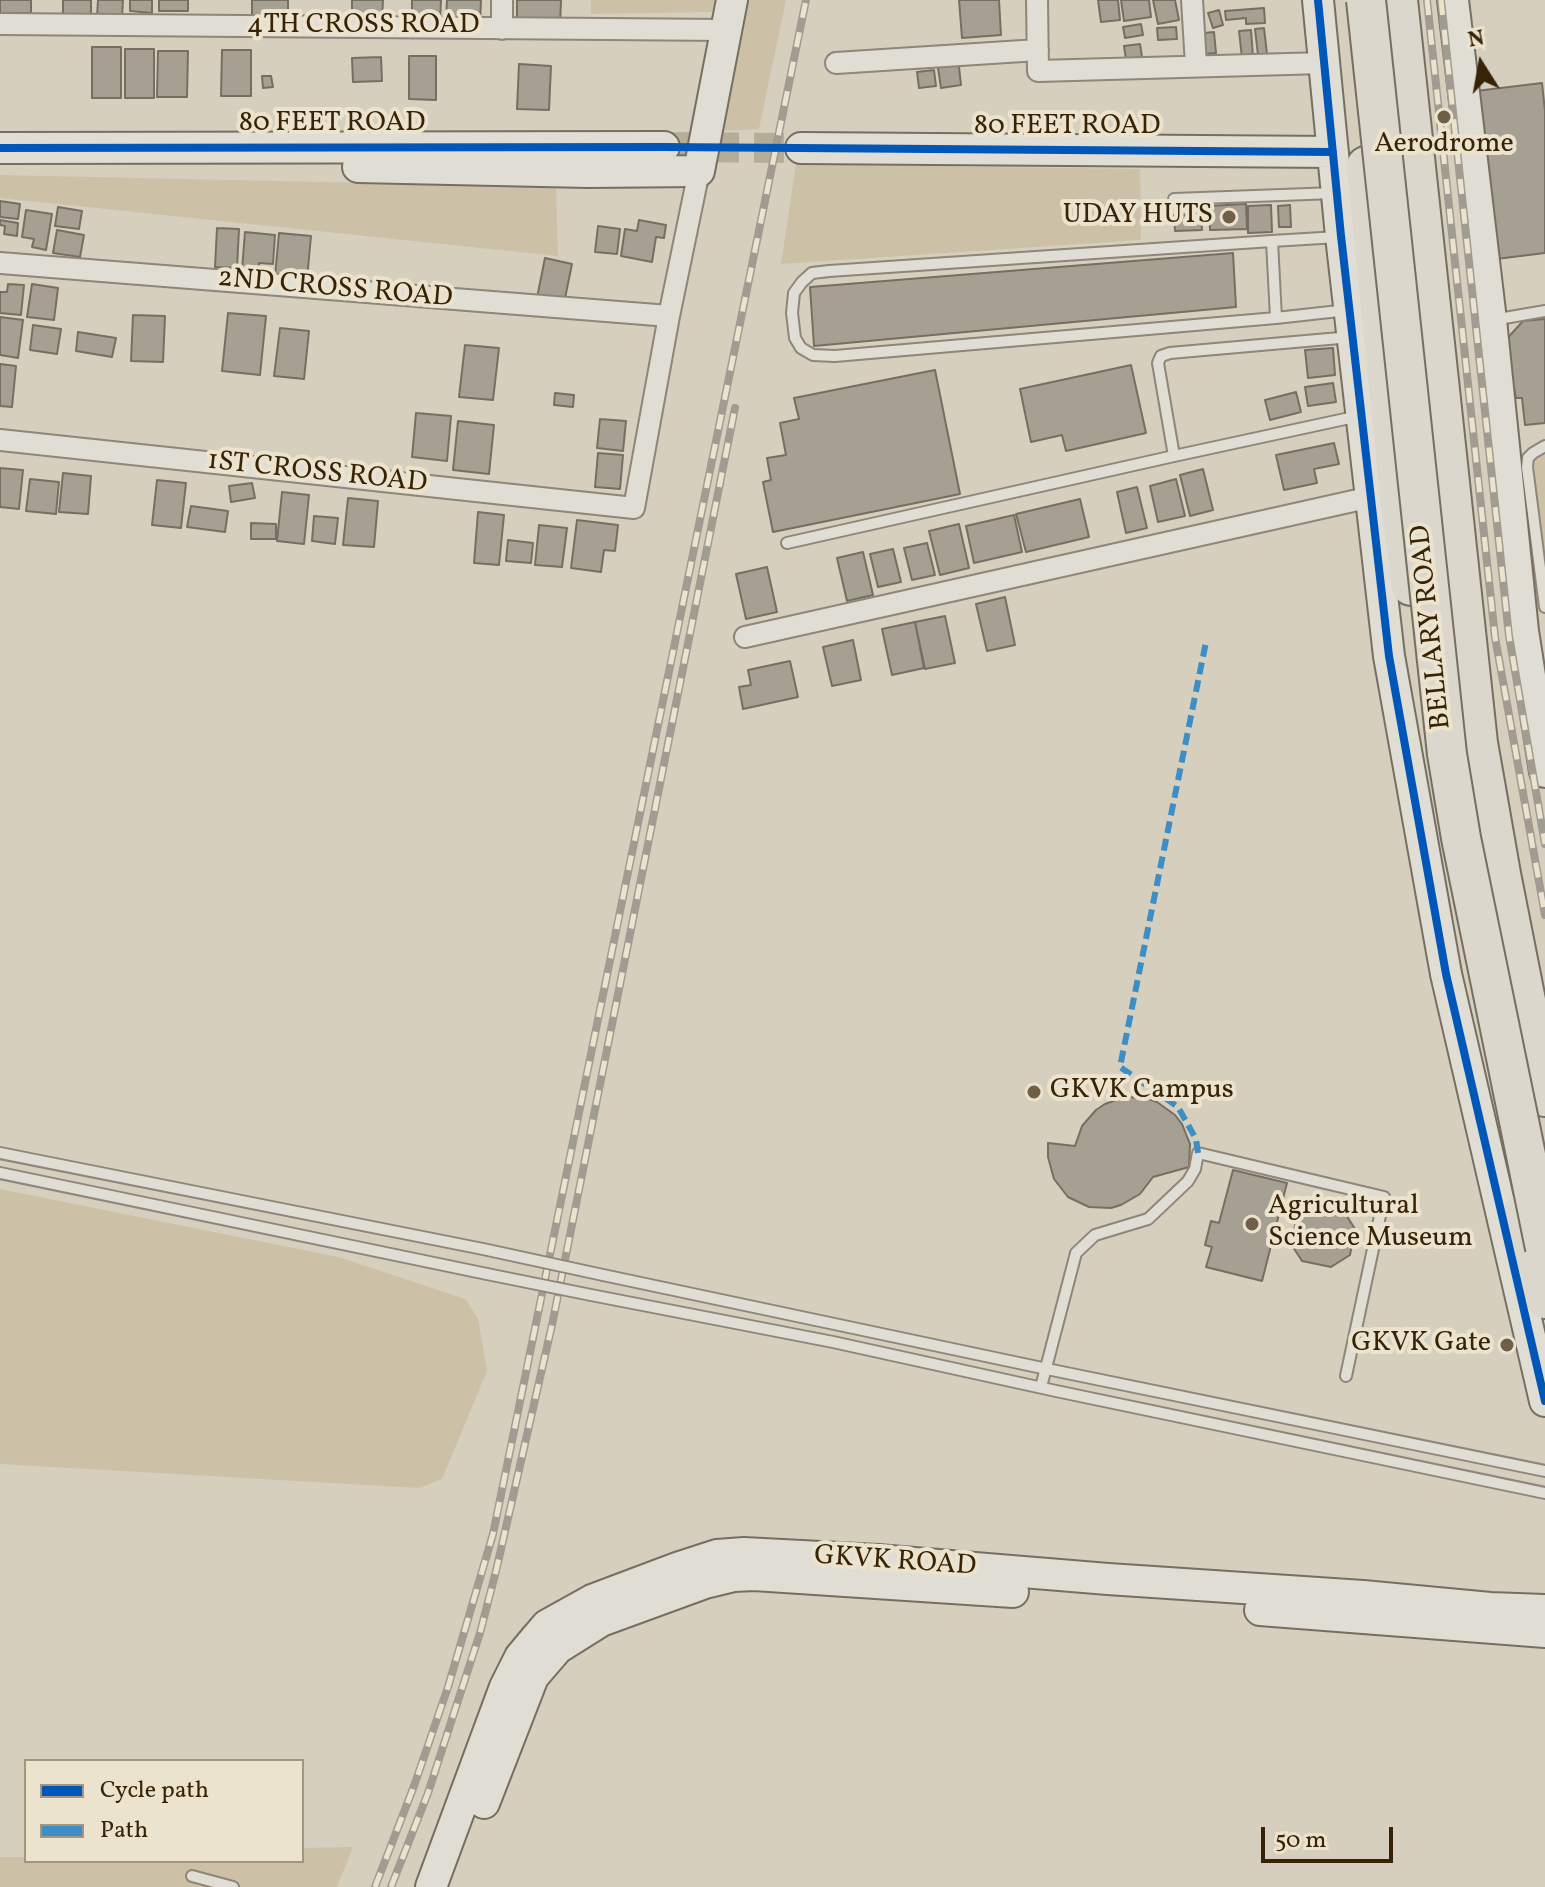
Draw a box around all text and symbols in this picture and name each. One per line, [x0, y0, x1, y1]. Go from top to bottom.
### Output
street label: 4TH CROSS ROAD [247, 10, 479, 44]
text: N [1466, 23, 1487, 57]
north arrow [1441, 24, 1521, 104]
street label: 80 FEET ROAD [239, 108, 425, 142]
marker: Aerodrome [1435, 108, 1453, 126]
street label: 80 FEET ROAD [974, 111, 1160, 145]
place label: Aerodrome [1374, 129, 1514, 163]
place label: UDAY HUTS [1063, 200, 1213, 234]
marker: UDAY HUTS [1220, 208, 1238, 226]
street label: 2ND CROSS ROAD [216, 263, 454, 317]
street label: 1ST CROSS ROAD [205, 446, 429, 502]
street label: BELLARY ROAD [1406, 523, 1460, 731]
place label: GKVK Campus [1050, 1075, 1234, 1109]
marker: GKVK Campus [1025, 1083, 1043, 1101]
place label: Agricultural Science Museum [1268, 1191, 1473, 1257]
marker: Agricultural Science Museum [1243, 1215, 1261, 1233]
place label: GKVK Gate [1351, 1328, 1491, 1362]
marker: GKVK Gate [1498, 1336, 1516, 1354]
street label: GKVK ROAD [813, 1541, 977, 1585]
legend [24, 1759, 304, 1863]
text: Cycle path [100, 1774, 209, 1808]
scale bar [1265, 1811, 1397, 1861]
text: Path [100, 1814, 148, 1848]
text: 50 m [1275, 1824, 1327, 1858]

